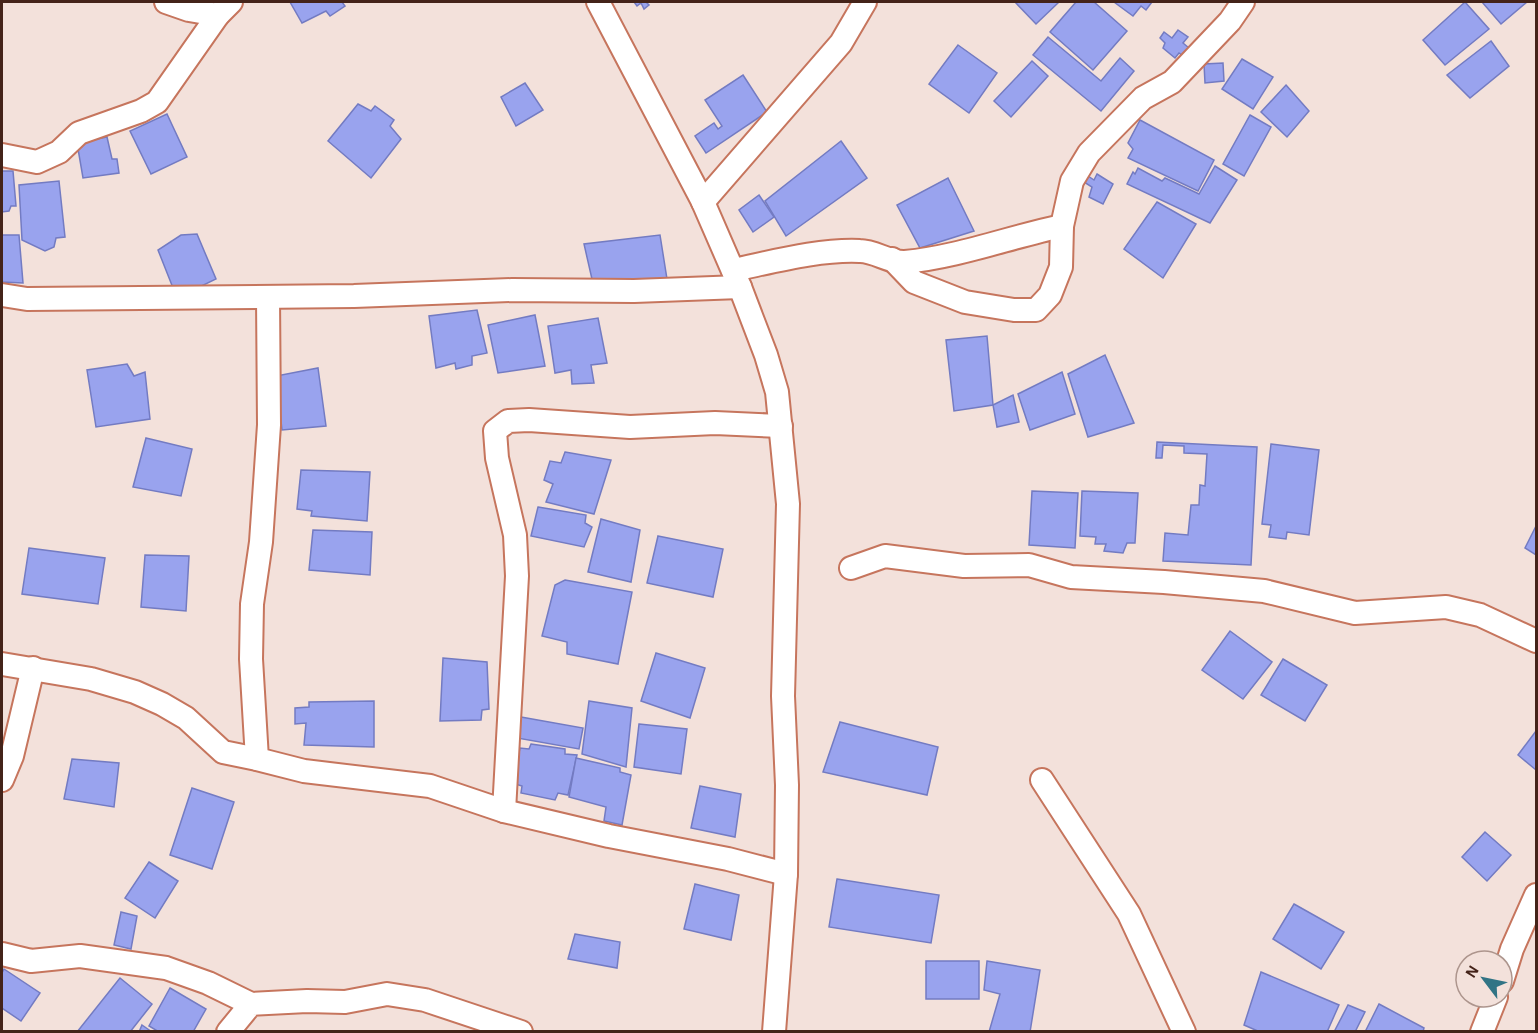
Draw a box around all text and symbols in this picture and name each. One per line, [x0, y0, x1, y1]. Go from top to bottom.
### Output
north arrow [1454, 949, 1514, 1009]
text: N [1462, 963, 1482, 981]

